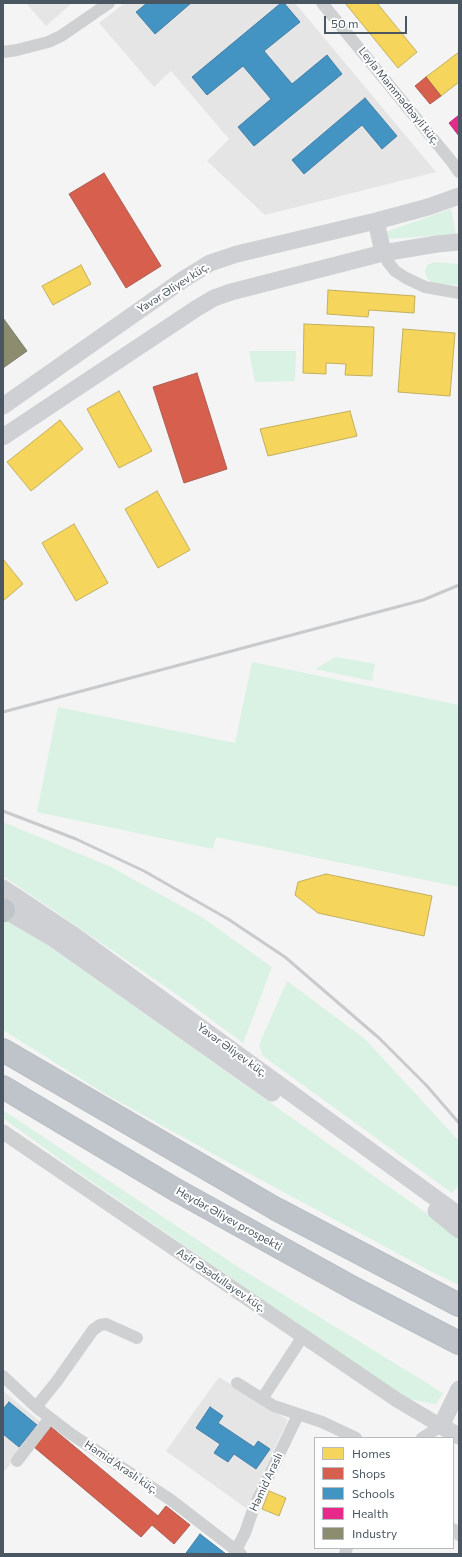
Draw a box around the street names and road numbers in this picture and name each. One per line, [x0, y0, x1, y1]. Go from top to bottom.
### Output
street label: Leyla Məmmədbəyli küç. [356, 45, 442, 147]
street label: Yavər Əliyev küç. [135, 260, 211, 316]
street label: Yavər Əliyev küç. [195, 1020, 269, 1080]
street label: Heydər Əliyev prospekti [174, 1184, 284, 1254]
street label: Asif Əsədullayev küç. [174, 1245, 268, 1315]
street label: Həmid Araslı küç. [82, 1438, 160, 1496]
street label: Həmid Araslı [247, 1451, 285, 1513]

